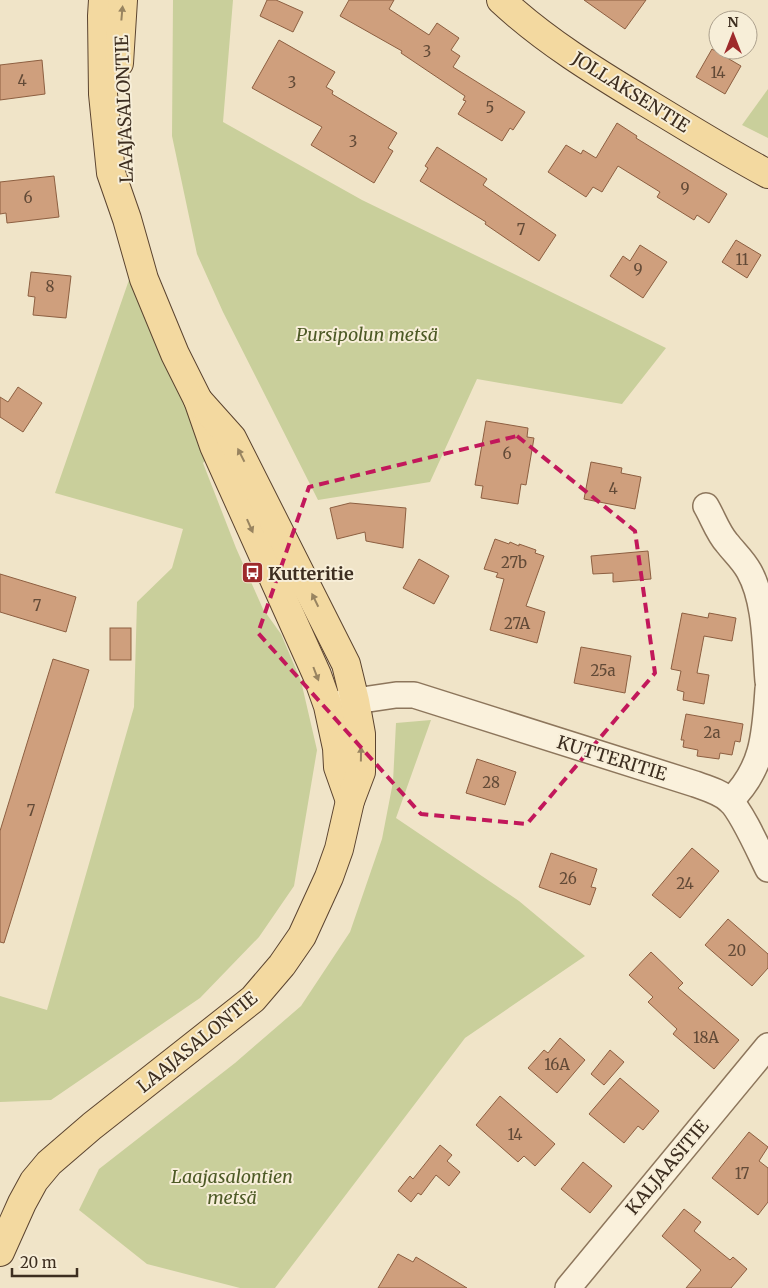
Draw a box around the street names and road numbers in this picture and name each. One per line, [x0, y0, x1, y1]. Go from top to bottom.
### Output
street label: LAAJASALONTIE [110, 34, 138, 183]
street label: JOLLAKSENTIE [567, 46, 694, 138]
street label: KUTTERITIE [554, 730, 670, 786]
street label: LAAJASALONTIE [132, 986, 262, 1098]
street label: KALJAASITIE [621, 1114, 714, 1219]

